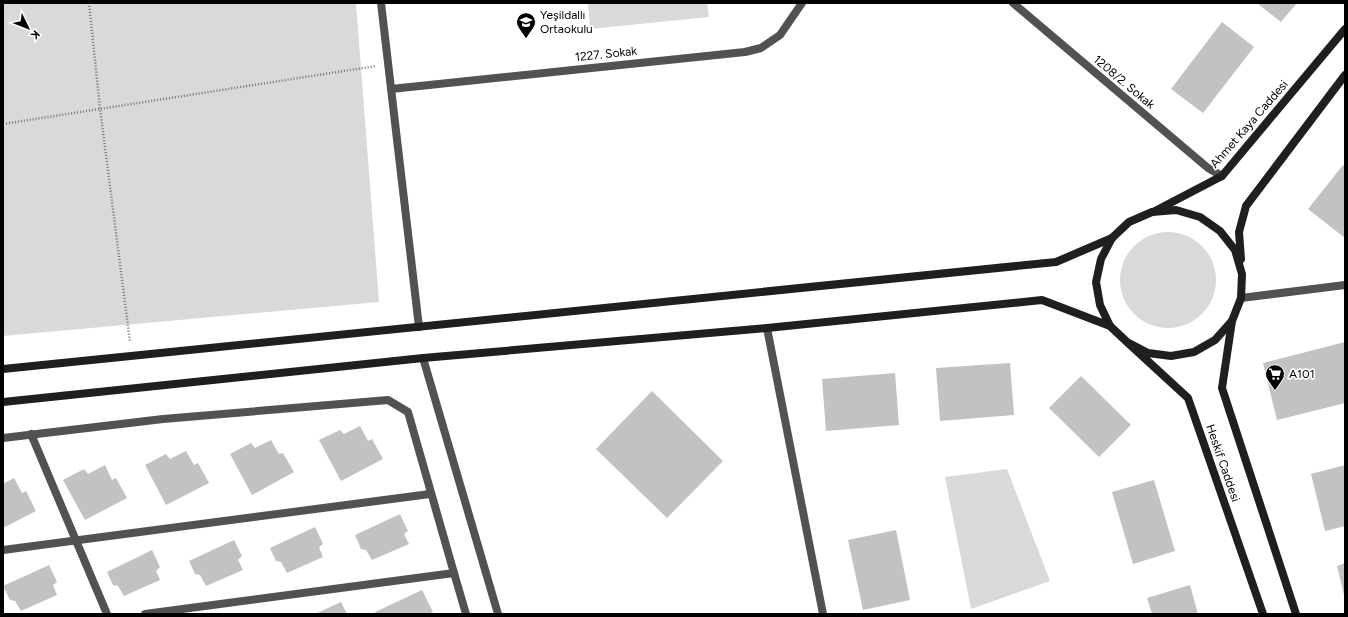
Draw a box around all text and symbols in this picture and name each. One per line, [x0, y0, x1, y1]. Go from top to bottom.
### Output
north arrow [8, 8, 48, 48]
place label: Yeşildallı Ortaokulu [540, 8, 593, 36]
school or university icon: Yeşildallı Ortaokulu [515, 11, 537, 39]
text: K [27, 27, 42, 42]
street label: 1227. Sokak [574, 44, 638, 64]
street label: 1208/2. Sokak [1091, 52, 1158, 112]
street label: Ahmet Kaya Caddesi [1207, 77, 1291, 171]
supermarket icon: A101 [1264, 363, 1286, 391]
place label: A101 [1289, 367, 1315, 381]
street label: Heskif Caddesi [1203, 422, 1243, 504]

